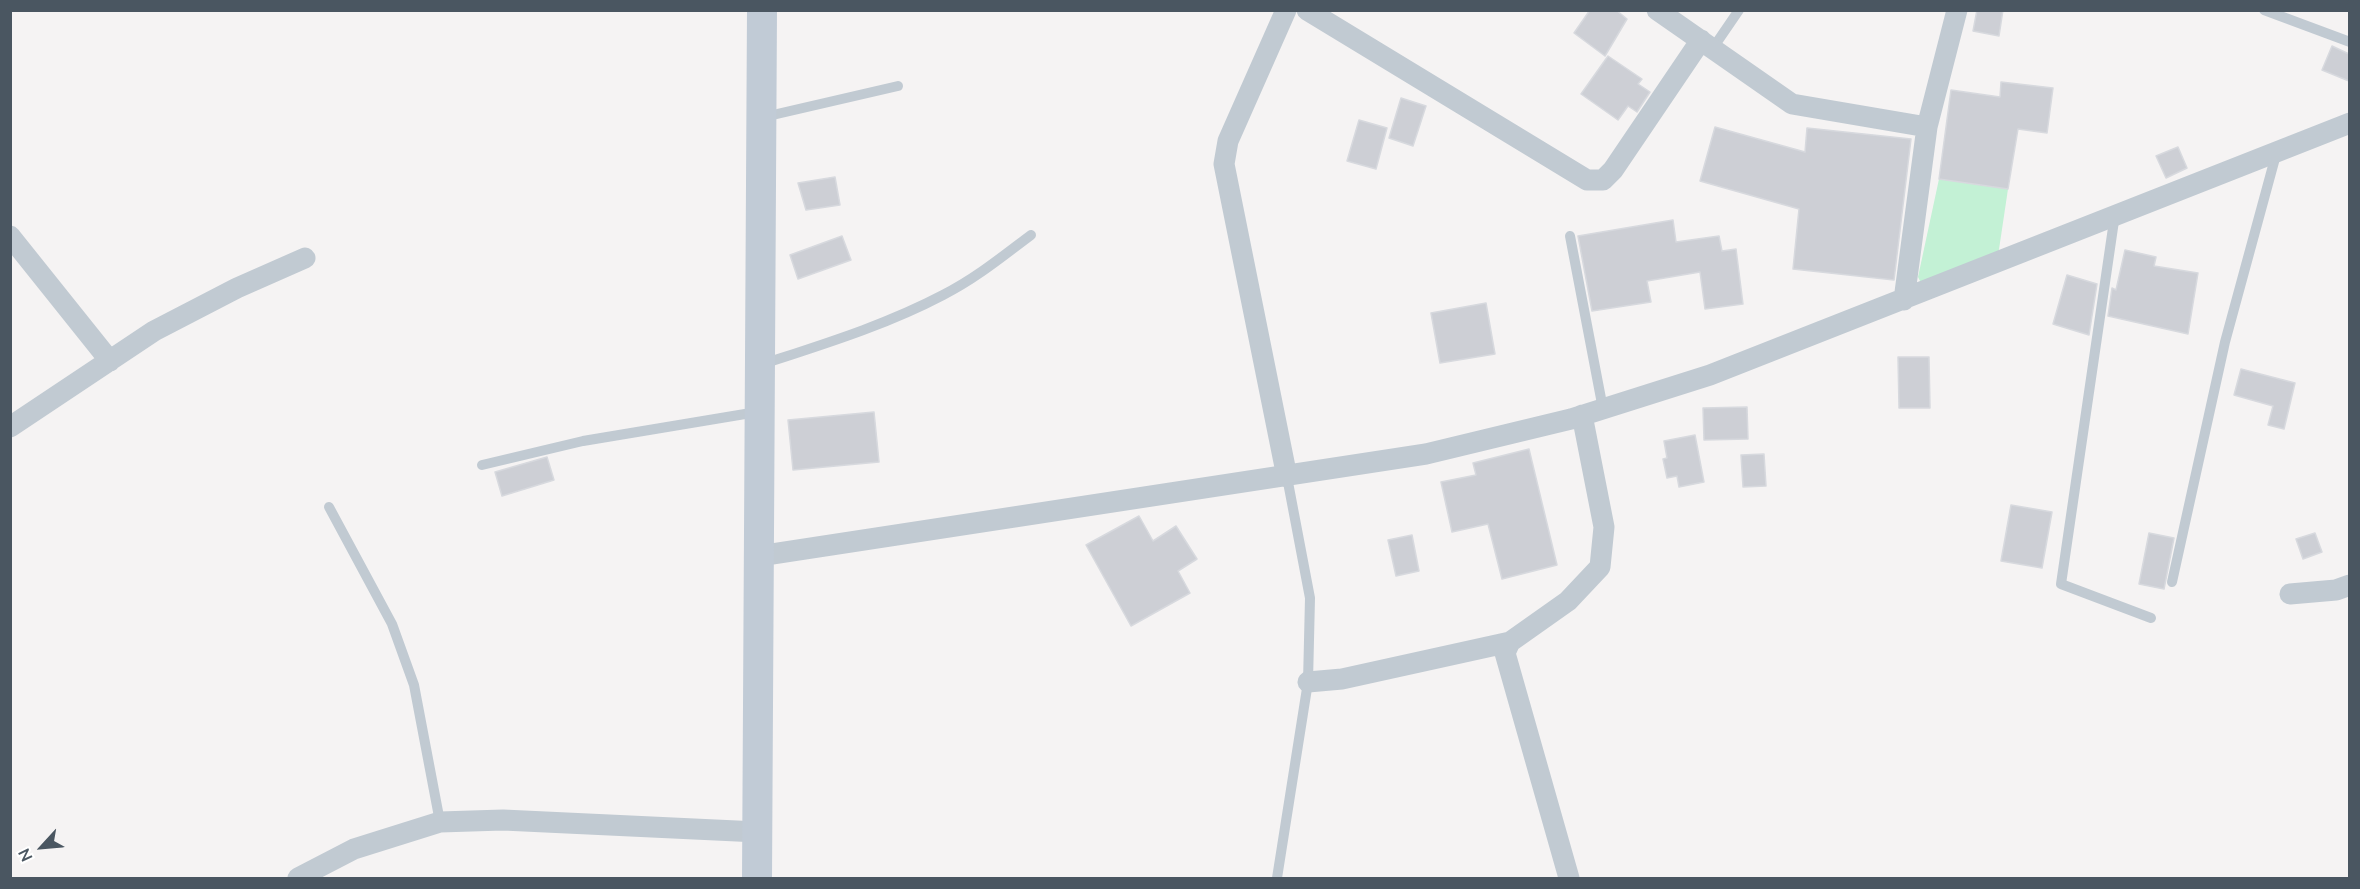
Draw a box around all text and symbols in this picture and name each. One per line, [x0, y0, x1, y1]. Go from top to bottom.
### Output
north arrow [12, 817, 72, 877]
text: N [13, 845, 38, 865]

